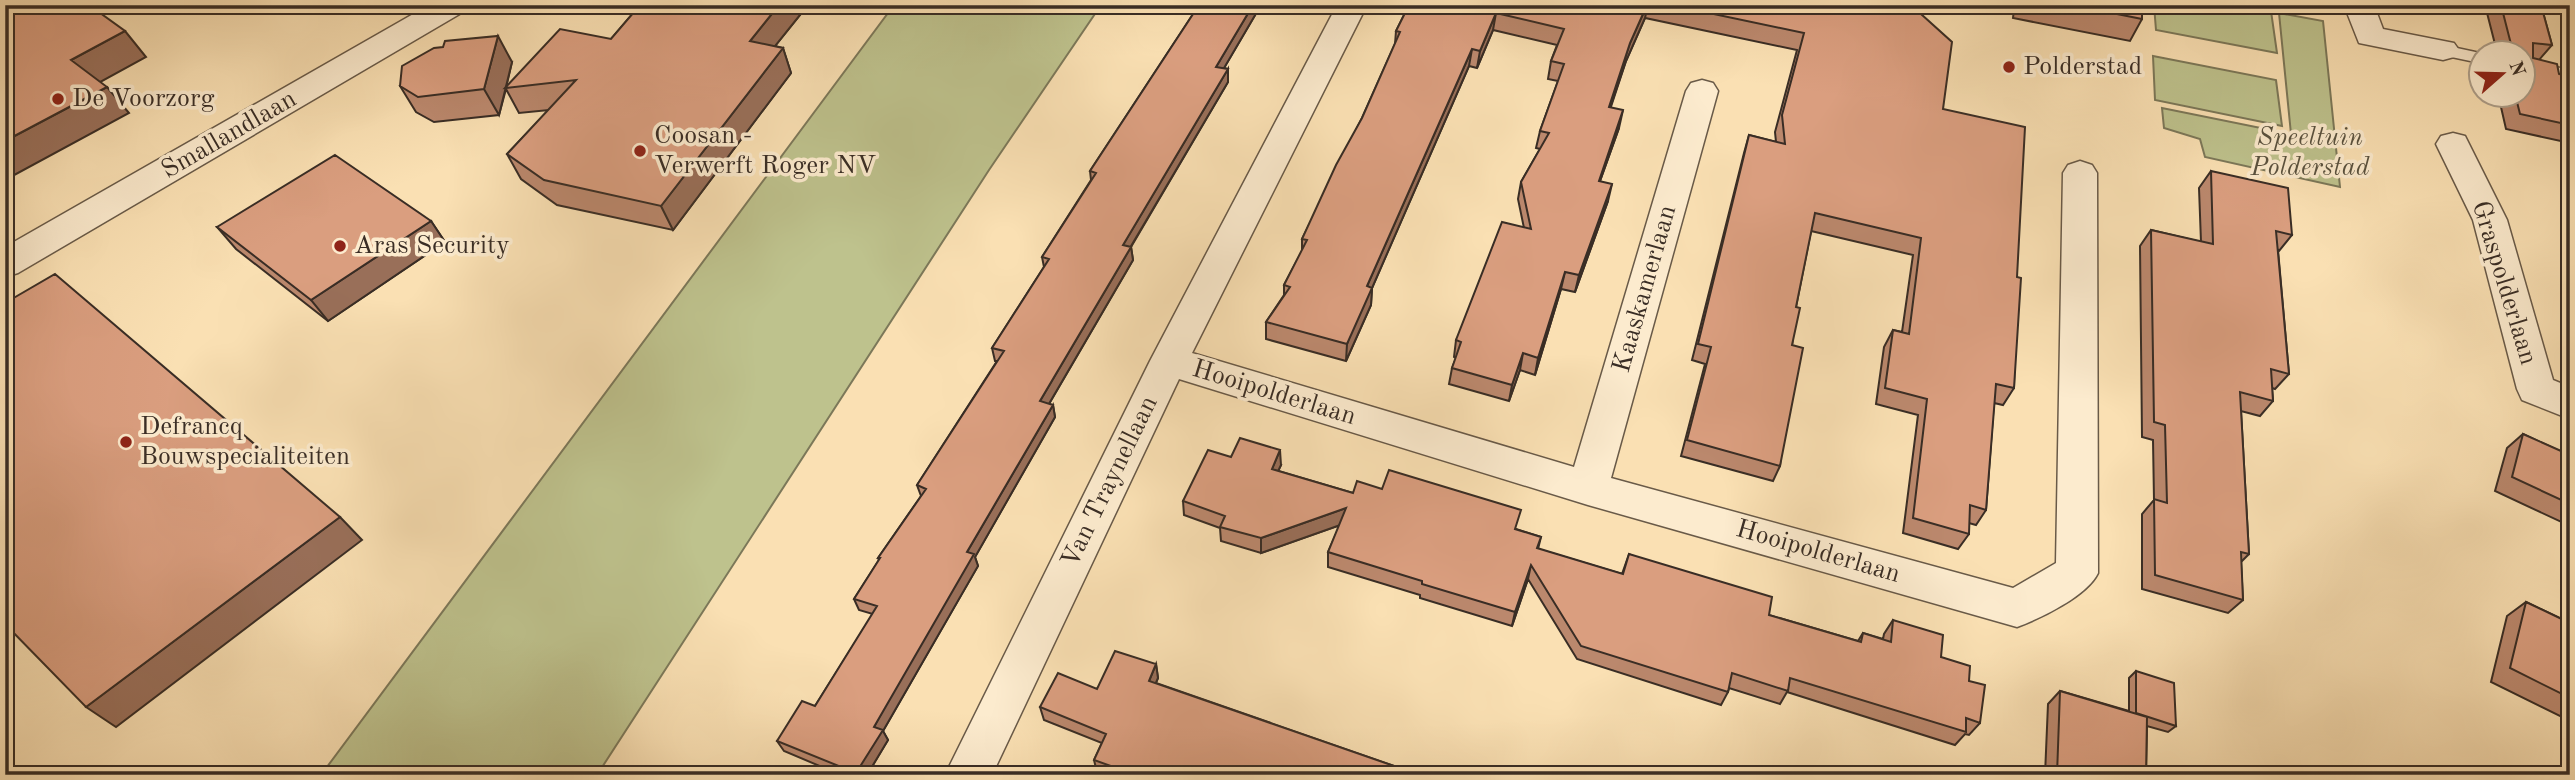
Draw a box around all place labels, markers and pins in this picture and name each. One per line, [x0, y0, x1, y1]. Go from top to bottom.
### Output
place label: Polderstad [2023, 54, 2142, 80]
marker: Polderstad [2001, 59, 2017, 75]
place label: De Voorzorg [72, 86, 215, 112]
marker: De Voorzorg [50, 91, 66, 107]
place label: Coosan - Verwerft Roger NV [654, 123, 876, 179]
marker: Coosan - Verwerft Roger NV [632, 143, 648, 159]
place label: Aras Security [354, 233, 510, 259]
marker: Aras Security [332, 238, 348, 254]
place label: Defrancq Bouwspecialiteiten [140, 414, 350, 470]
marker: Defrancq Bouwspecialiteiten [118, 434, 134, 450]

